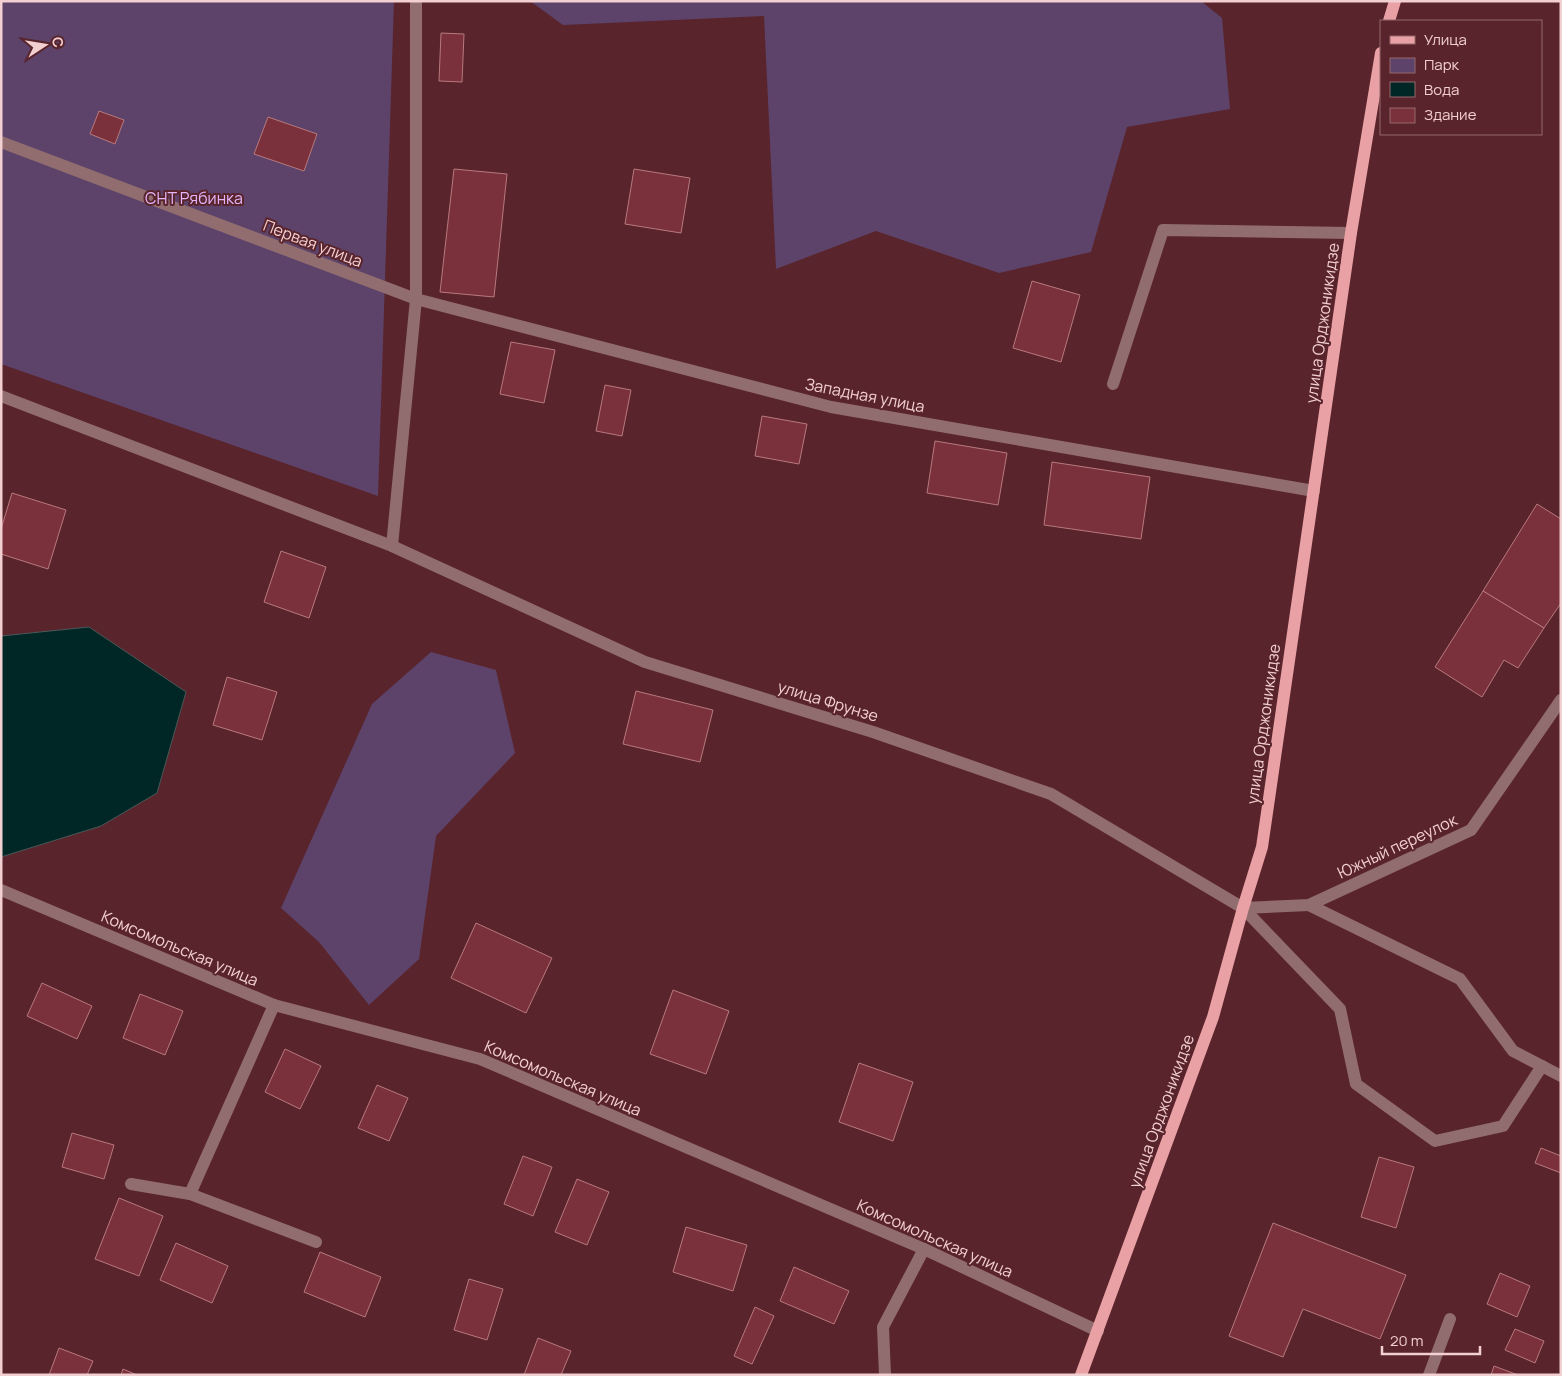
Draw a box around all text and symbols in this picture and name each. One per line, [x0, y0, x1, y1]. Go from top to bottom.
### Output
north arrow [20, 20, 70, 70]
legend [1380, 20, 1542, 135]
text: Улица [1424, 29, 1467, 50]
text: С [48, 35, 69, 49]
text: Парк [1424, 54, 1460, 75]
text: Вода [1424, 79, 1459, 100]
text: Здание [1424, 104, 1477, 125]
park label: СНТ Рябинка [145, 187, 243, 209]
street label: Первая улица [260, 214, 366, 272]
street label: улица Орджоникидзе [1300, 241, 1344, 405]
street label: Западная улица [803, 373, 927, 417]
street label: улица Орджоникидзе [1241, 642, 1285, 806]
street label: улица Фрунзе [775, 675, 881, 727]
street label: Южный переулок [1333, 808, 1461, 883]
street label: Комсомольская улица [98, 905, 262, 991]
street label: улица Орджоникидзе [1123, 1031, 1199, 1191]
street label: Комсомольская улица [481, 1035, 645, 1121]
street label: Комсомольская улица [853, 1194, 1017, 1282]
scale bar [1382, 1324, 1480, 1356]
text: 20 m [1390, 1330, 1423, 1351]

